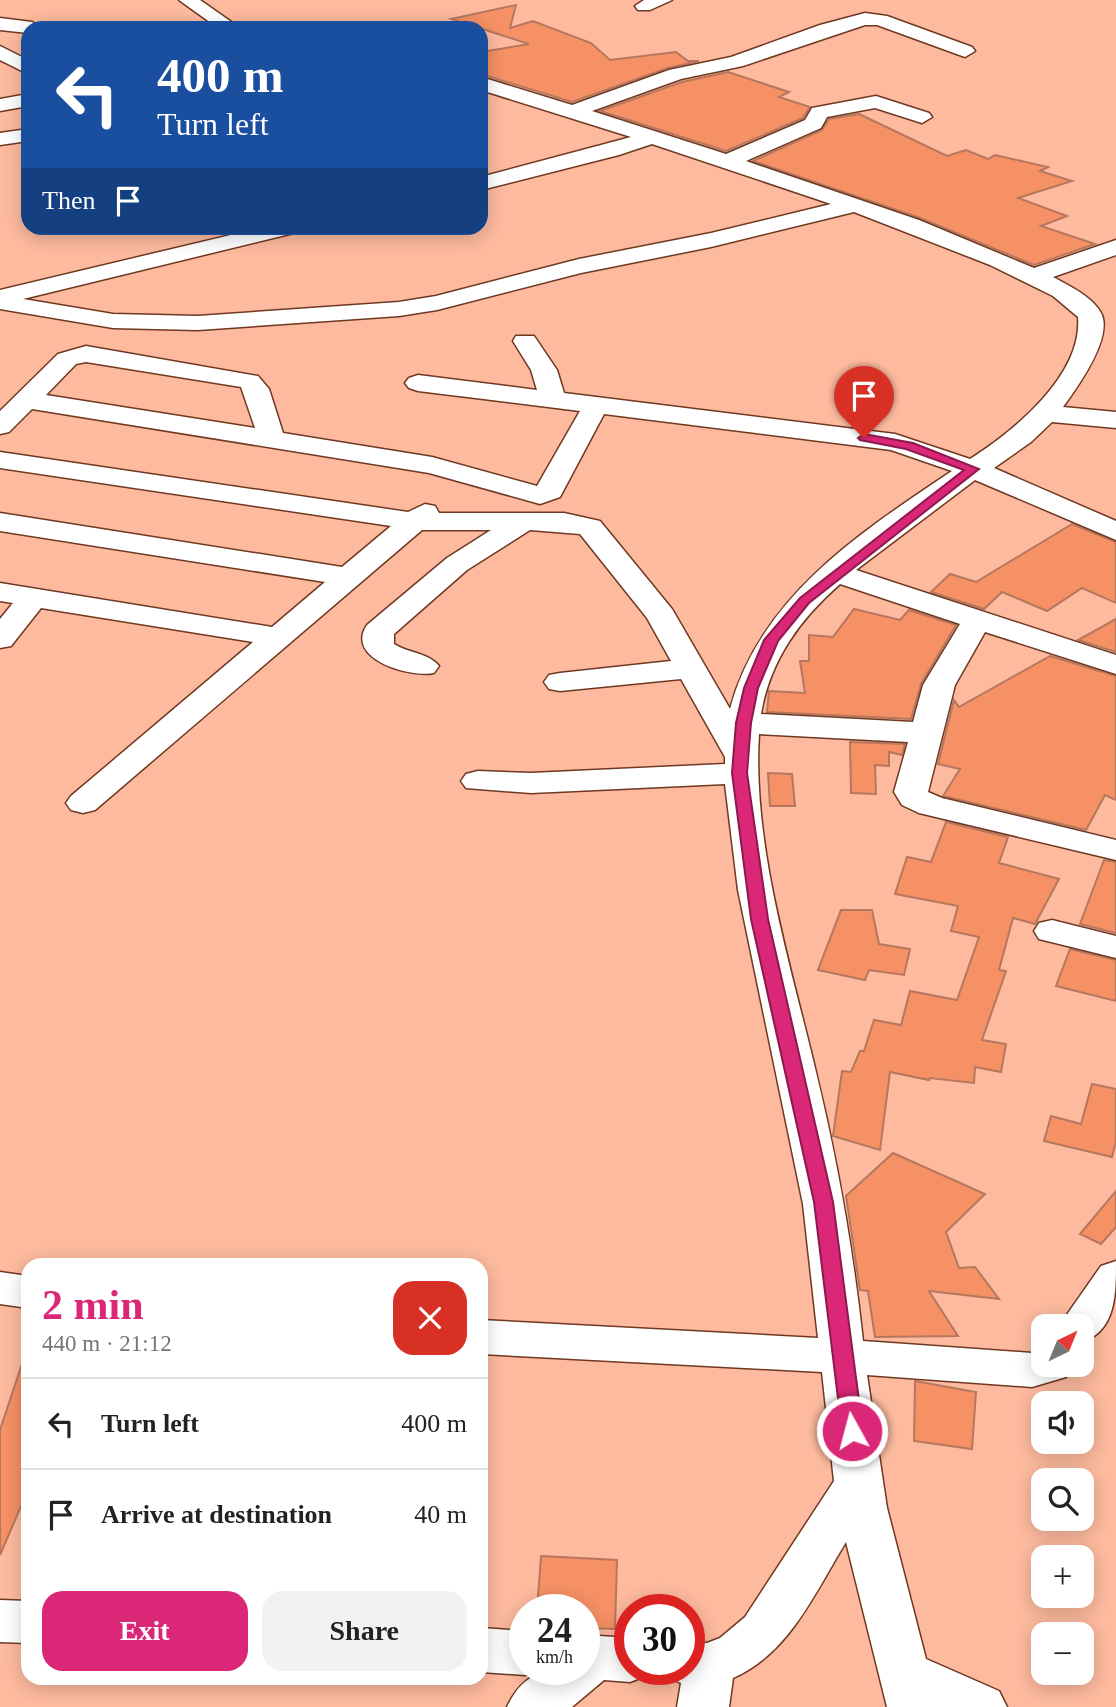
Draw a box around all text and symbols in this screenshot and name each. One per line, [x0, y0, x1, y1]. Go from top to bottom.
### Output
text: 400 m [157, 48, 284, 103]
icon: left [42, 49, 133, 140]
text: Turn left [157, 106, 269, 142]
icon: arrive [109, 182, 147, 220]
text: Then [42, 186, 95, 215]
pin [834, 366, 894, 438]
icon: arrive [845, 377, 883, 415]
button: close [393, 1281, 467, 1355]
text: 2 min [42, 1282, 144, 1328]
north arrow [1031, 1314, 1094, 1377]
map controls [1031, 1314, 1094, 1685]
text: 440 m · 21:12 [42, 1331, 172, 1356]
button: sound [1031, 1391, 1094, 1454]
position arrow [815, 1394, 889, 1468]
icon: left [42, 1405, 80, 1443]
text: Turn left [101, 1409, 199, 1438]
text: 400 m [401, 1409, 467, 1438]
button: search [1031, 1468, 1094, 1531]
icon: arrive [42, 1496, 80, 1534]
text: Arrive at destination [101, 1500, 332, 1529]
text: 40 m [414, 1500, 467, 1529]
button: + [1031, 1545, 1094, 1608]
button: Exit [42, 1591, 248, 1671]
button: Share [262, 1591, 467, 1671]
speed limit sign: 30 [614, 1594, 705, 1685]
text: 24 [537, 1611, 572, 1650]
button: − [1031, 1622, 1094, 1685]
text: km/h [536, 1647, 573, 1667]

